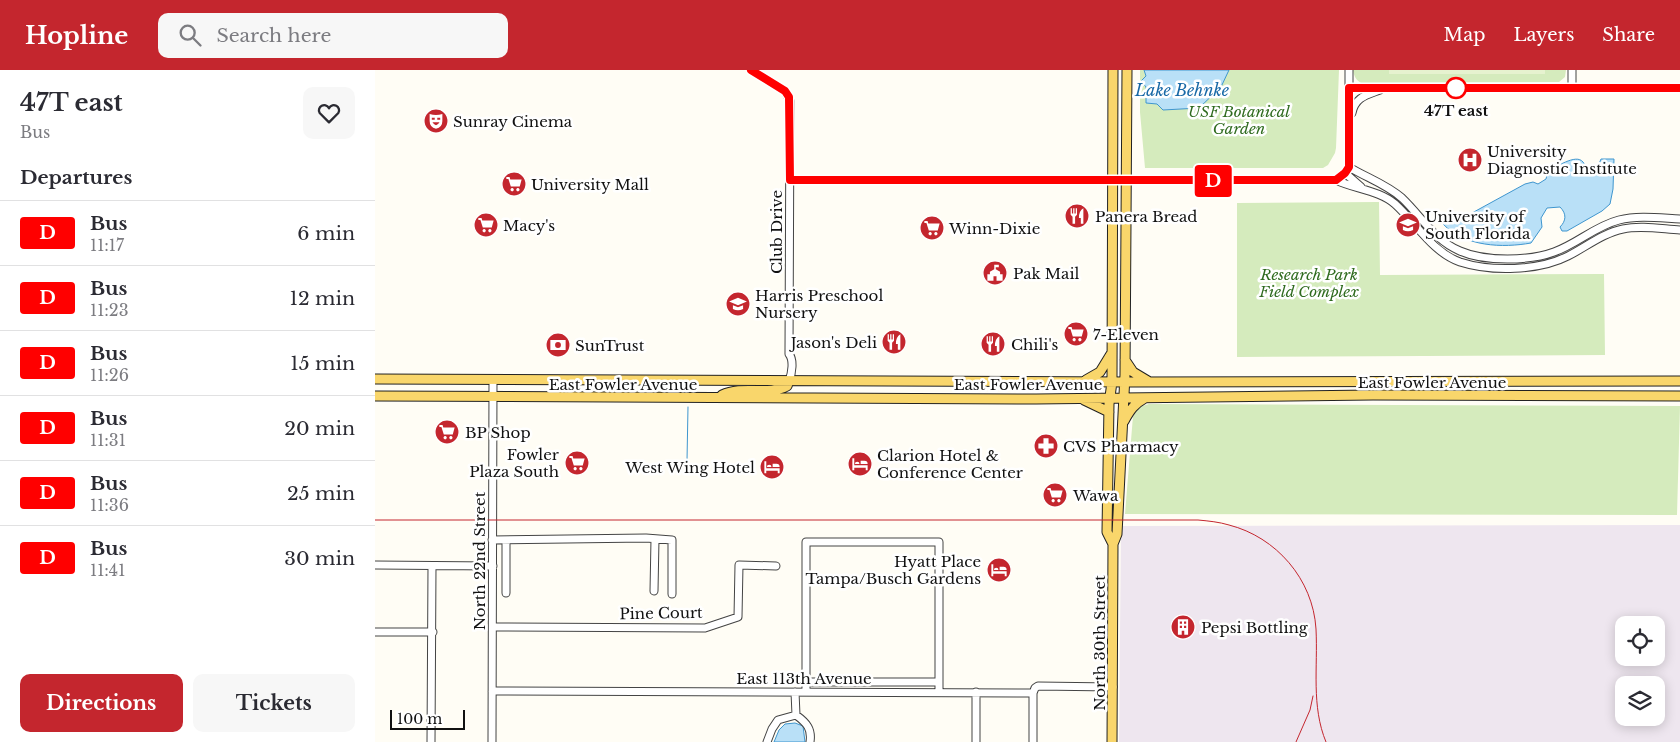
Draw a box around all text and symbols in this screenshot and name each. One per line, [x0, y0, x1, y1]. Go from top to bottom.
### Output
search box [158, 13, 508, 58]
text: Hopline [25, 21, 128, 50]
icon: search [176, 21, 204, 49]
text: Search here [216, 24, 331, 47]
text: Map [1444, 24, 1485, 46]
text: Layers [1513, 24, 1574, 46]
text: Share [1602, 24, 1655, 46]
marker: 47T east [1445, 77, 1467, 99]
water label: Lake Behnke [1134, 80, 1230, 100]
button: heart [303, 87, 355, 139]
text: 47T east [20, 88, 123, 117]
place label: 47T east [1424, 101, 1488, 120]
park label: USF Botanical Garden [1188, 102, 1290, 138]
theatre icon: Sunray Cinema [423, 108, 449, 134]
place label: Sunray Cinema [453, 112, 573, 131]
text: Bus [20, 122, 50, 142]
place label: University Diagnostic Institute [1487, 142, 1637, 178]
hospital icon: University Diagnostic Institute [1457, 147, 1483, 173]
line badge: D [1197, 165, 1229, 197]
text: Departures [20, 166, 132, 189]
text: D [1205, 170, 1221, 192]
supermarket icon: University Mall [501, 171, 527, 197]
place label: University Mall [531, 175, 649, 194]
street label: Club Drive [767, 190, 786, 274]
restaurant icon: Panera Bread [1064, 203, 1090, 229]
place label: Panera Bread [1095, 207, 1198, 226]
place label: University of South Florida [1425, 207, 1531, 243]
text: Bus [90, 212, 127, 235]
supermarket icon: Macy's [473, 212, 499, 238]
school or university icon: University of South Florida [1395, 212, 1421, 238]
supermarket icon: Winn-Dixie [919, 215, 945, 241]
place label: Macy's [503, 216, 555, 235]
place label: Winn-Dixie [948, 219, 1040, 238]
text: D [39, 222, 56, 244]
text: 6 min [297, 222, 355, 245]
text: 11:17 [90, 235, 124, 255]
public building icon: Pak Mail [982, 260, 1008, 286]
place label: Pak Mail [1013, 264, 1080, 283]
park label: Research Park Field Complex [1258, 265, 1359, 301]
text: Bus [90, 277, 127, 300]
place label: Harris Preschool Nursery [755, 286, 883, 322]
text: D [39, 287, 56, 309]
text: 12 min [289, 287, 355, 310]
school or university icon: Harris Preschool Nursery [725, 291, 751, 317]
text: 11:23 [90, 300, 129, 320]
supermarket icon: 7-Eleven [1063, 321, 1089, 347]
place label: 7-Eleven [1093, 325, 1159, 344]
restaurant icon: Jason's Deli [881, 329, 907, 355]
restaurant icon: Chili's [980, 331, 1006, 357]
bank icon: SunTrust [545, 332, 571, 358]
place label: Jason's Deli [789, 333, 877, 352]
place label: Chili's [1011, 335, 1058, 354]
place label: SunTrust [575, 336, 645, 355]
text: Bus [90, 342, 127, 365]
text: D [39, 352, 56, 374]
text: 15 min [290, 352, 355, 375]
text: 11:26 [90, 365, 129, 385]
street label: East Fowler Avenue [1358, 373, 1506, 392]
street label: East Fowler Avenue [549, 375, 697, 394]
street label: East Fowler Avenue [954, 375, 1102, 394]
text: Bus [90, 407, 127, 430]
text: D [39, 417, 56, 439]
text: 20 min [284, 417, 355, 440]
supermarket icon: BP Shop [434, 419, 460, 445]
place label: BP Shop [465, 423, 531, 442]
text: 11:31 [90, 430, 126, 450]
pharmacy icon: CVS Pharmacy [1033, 433, 1059, 459]
place label: CVS Pharmacy [1063, 437, 1179, 456]
place label: Fowler Plaza South [469, 445, 560, 481]
place label: Clarion Hotel & Conference Center [877, 446, 1024, 482]
supermarket icon: Fowler Plaza South [564, 450, 590, 476]
hotel icon: Clarion Hotel & Conference Center [847, 451, 873, 477]
hotel icon: West Wing Hotel [759, 454, 785, 480]
place label: West Wing Hotel [624, 458, 755, 477]
text: Bus [90, 472, 127, 495]
text: D [39, 482, 56, 504]
text: 25 min [287, 482, 355, 505]
supermarket icon: Wawa [1042, 482, 1068, 508]
place label: Wawa [1072, 486, 1119, 505]
street label: North 22nd Street [470, 491, 489, 630]
text: 11:36 [90, 495, 129, 515]
text: Bus [90, 537, 127, 560]
text: D [39, 547, 56, 569]
text: 30 min [284, 547, 355, 570]
place label: Hyatt Place Tampa/Busch Gardens [806, 552, 981, 588]
hotel icon: Hyatt Place Tampa/Busch Gardens [986, 557, 1012, 583]
text: 11:41 [90, 560, 125, 580]
street label: North 30th Street [1090, 575, 1109, 711]
street label: Pine Court [619, 603, 703, 623]
building icon: Pepsi Bottling [1170, 614, 1196, 640]
map controls [1615, 616, 1665, 726]
button: locate [1615, 616, 1665, 666]
place label: Pepsi Bottling [1201, 618, 1309, 637]
street label: East 113th Avenue [736, 669, 872, 688]
button: Directions [20, 674, 183, 732]
button: Tickets [193, 674, 355, 732]
button: layers [1615, 676, 1665, 726]
scale bar [390, 707, 465, 730]
text: 100 m [397, 710, 442, 728]

